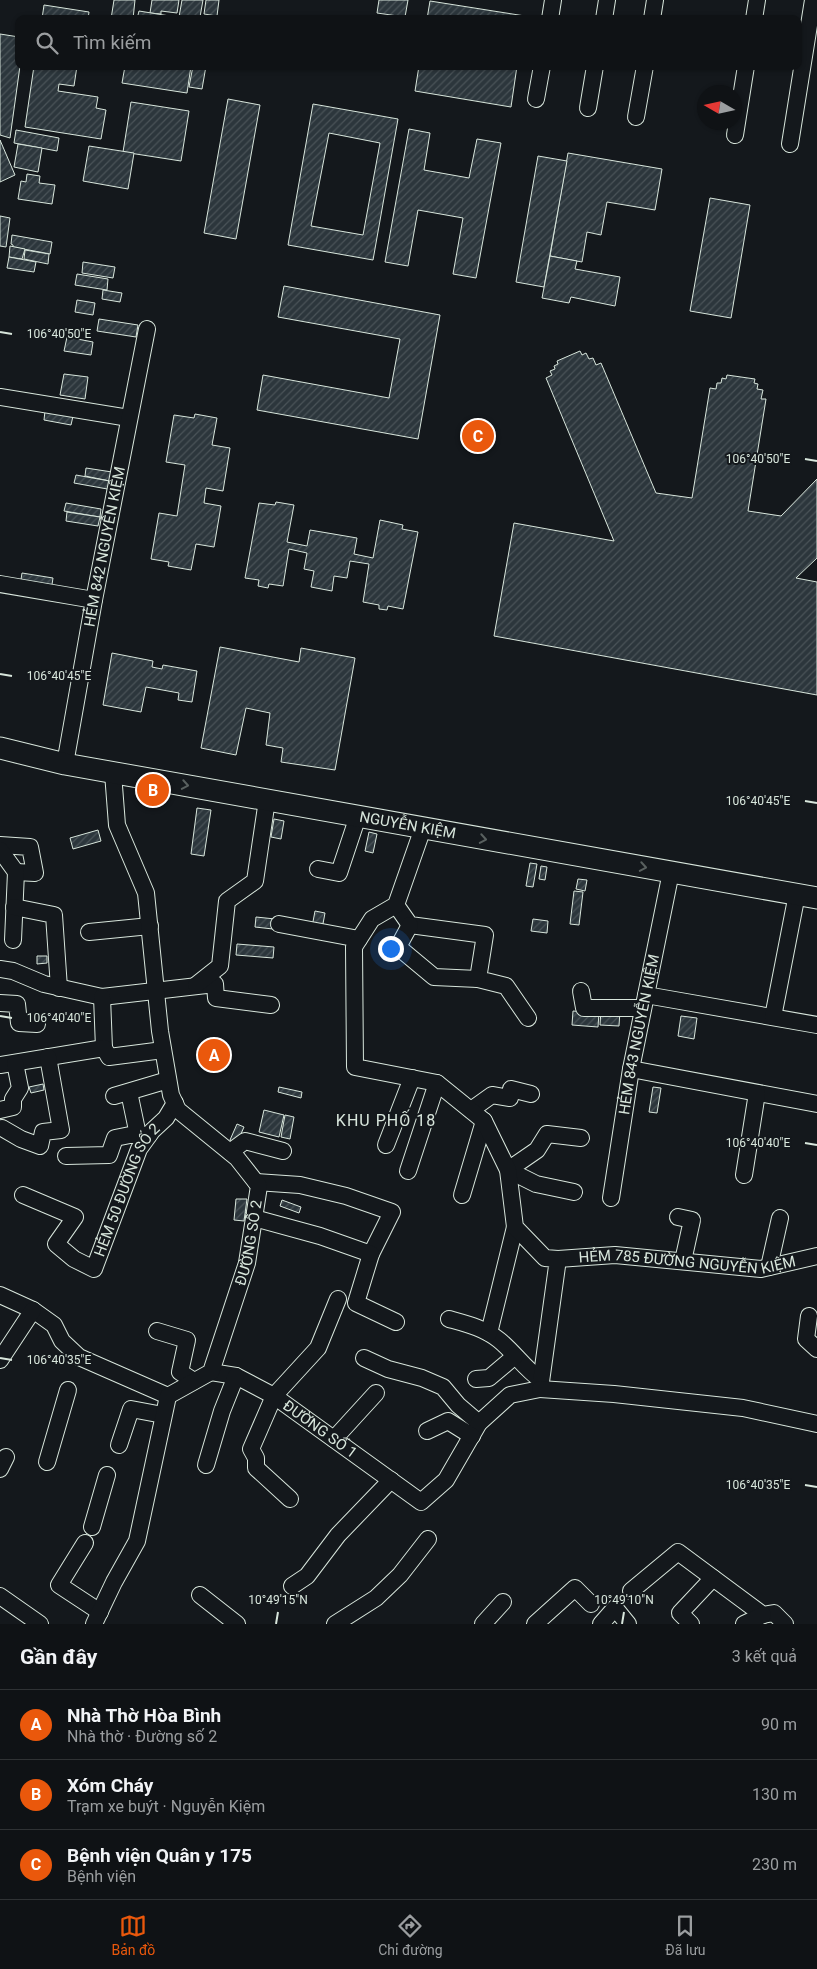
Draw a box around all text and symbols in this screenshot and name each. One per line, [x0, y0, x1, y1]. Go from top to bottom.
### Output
search box [15, 15, 802, 70]
icon: search [33, 29, 61, 57]
text: Tìm kiếm [73, 31, 151, 54]
north arrow [697, 85, 742, 130]
text: 106°40'50"E [27, 327, 91, 341]
pin: C [462, 417, 494, 455]
text: 106°40'50"E [726, 452, 790, 466]
street label: HẺM 842 NGUYỄN KIỆM [80, 465, 129, 628]
text: 106°40'45"E [27, 669, 91, 683]
pin: B [137, 771, 169, 809]
one-way arrow [181, 780, 189, 790]
text: 106°40'45"E [726, 794, 790, 808]
street label: NGUYỄN KIỆM [358, 808, 457, 842]
one-way arrow [478, 833, 487, 843]
one-way arrow [638, 861, 647, 871]
your location [378, 936, 404, 962]
street label: HẺM 843 NGUYỄN KIỆM [615, 953, 663, 1116]
text: 106°40'40"E [27, 1011, 91, 1025]
pin: A [198, 1036, 230, 1074]
district label: KHU PHỐ 18 [336, 1109, 436, 1130]
street label: HẺM 50 ĐƯỜNG SỐ 2 [90, 1120, 163, 1259]
text: 106°40'40"E [726, 1136, 790, 1150]
street label: ĐƯỜNG SỐ 2 [231, 1199, 266, 1288]
street label: HẺM 785 ĐƯỜNG NGUYỄN KIỆM [578, 1246, 798, 1278]
text: 106°40'35"E [27, 1353, 91, 1367]
street label: ĐƯỜNG SỐ 1 [280, 1396, 361, 1462]
text: 106°40'35"E [726, 1478, 790, 1492]
text: 10°49'15"N [248, 1593, 308, 1607]
text: 10°49'10"N [594, 1593, 654, 1607]
text: Gần đây [20, 1645, 97, 1669]
text: 3 kết quả [732, 1647, 797, 1666]
text: Nhà Thờ Hòa Bình [67, 1704, 221, 1727]
text: A [31, 1715, 41, 1734]
text: 90 m [761, 1715, 797, 1734]
text: Nhà thờ · Đường số 2 [67, 1727, 217, 1746]
text: Xóm Cháy [67, 1774, 153, 1797]
text: B [31, 1785, 41, 1804]
text: 130 m [752, 1785, 797, 1804]
text: Trạm xe buýt · Nguyễn Kiệm [67, 1797, 265, 1816]
text: Bệnh viện Quân y 175 [67, 1844, 252, 1867]
text: C [31, 1855, 41, 1874]
text: 230 m [752, 1855, 797, 1874]
text: Bệnh viện [67, 1867, 136, 1886]
tab: Bản đồ [111, 1912, 155, 1958]
tab: Chỉ đường [378, 1912, 443, 1958]
tab: Đã lưu [665, 1912, 706, 1958]

